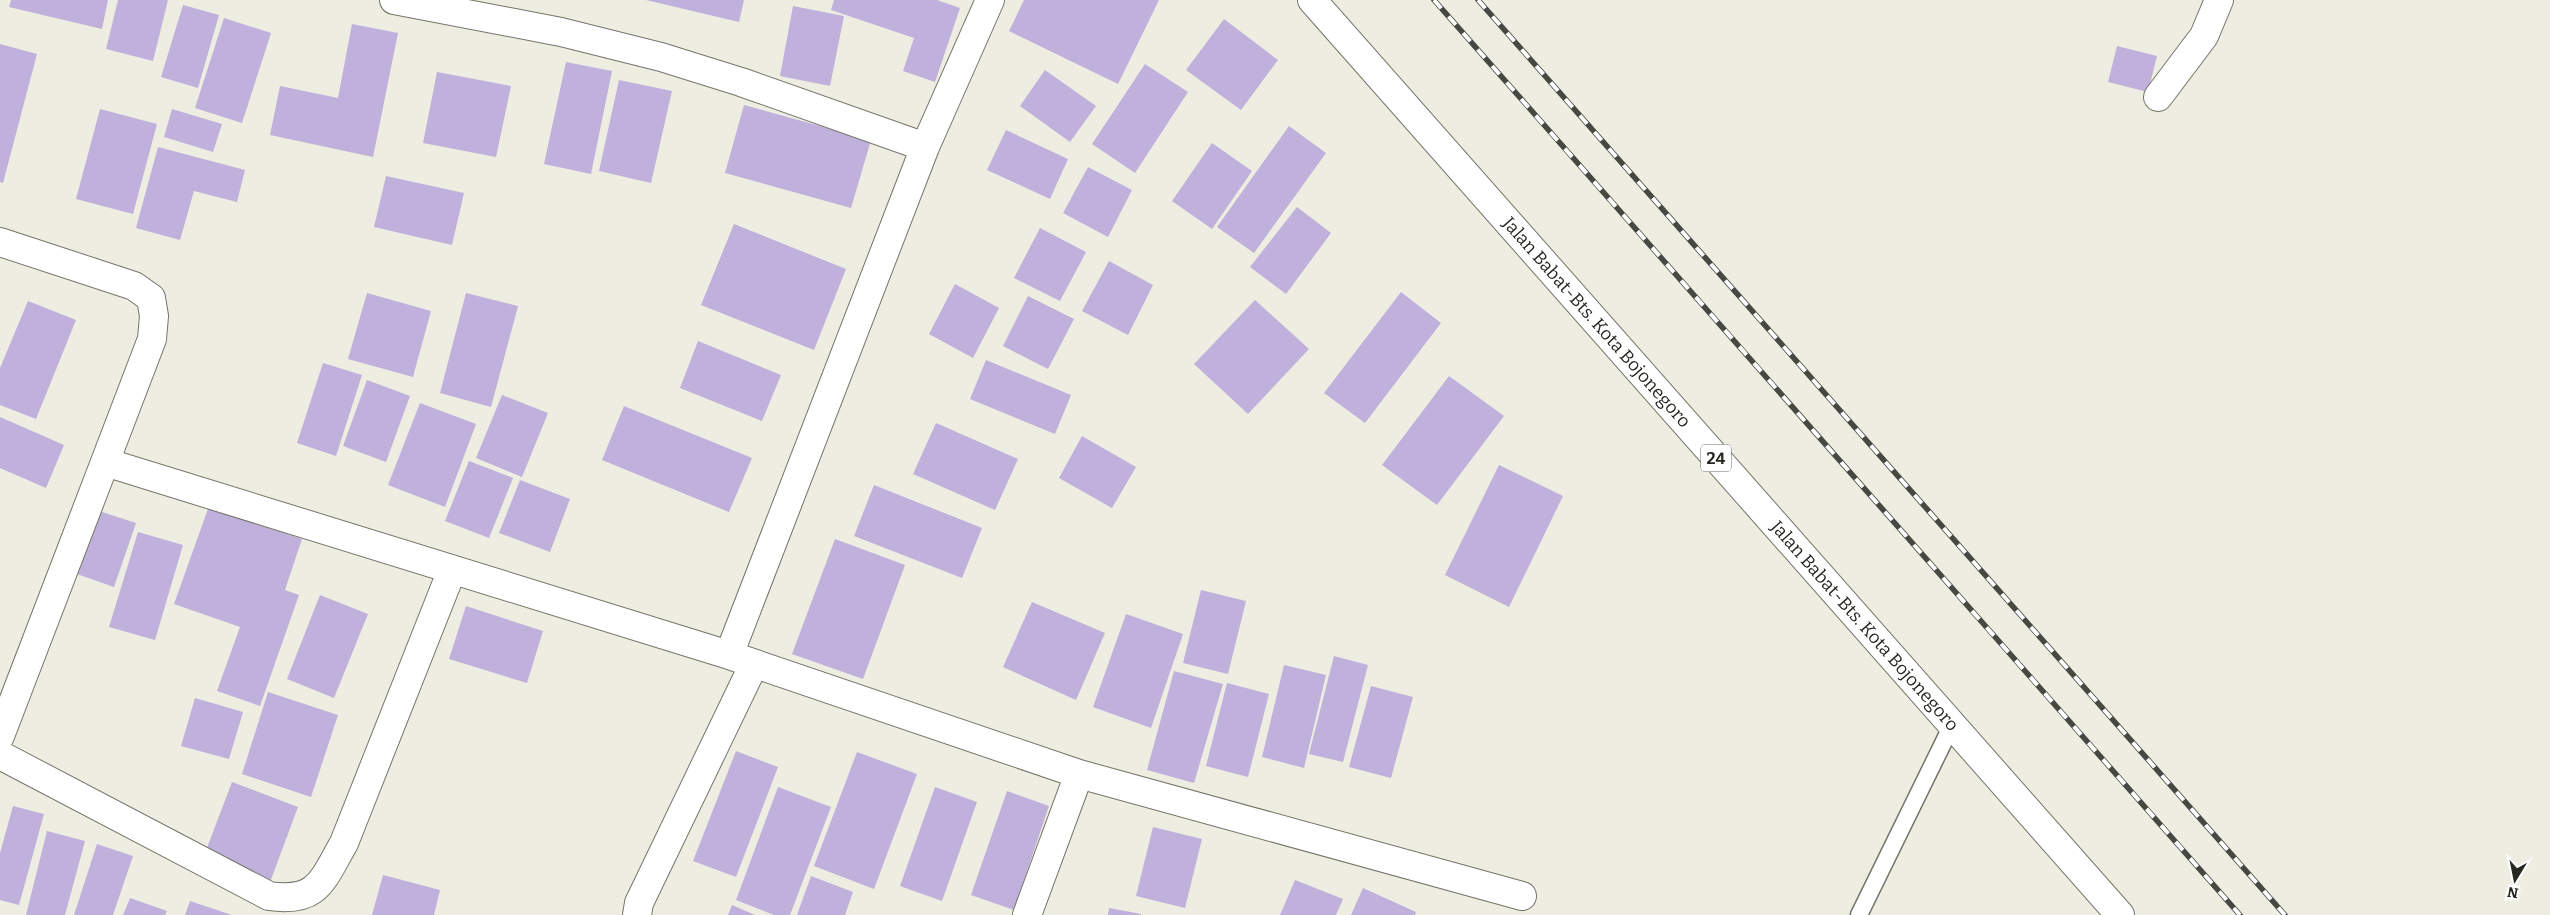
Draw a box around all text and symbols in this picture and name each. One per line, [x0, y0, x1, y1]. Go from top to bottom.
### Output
street label: Jalan Babat-Bts. Kota Bojonegoro [1497, 212, 1695, 432]
road number: 24 [1701, 444, 1731, 472]
street label: Jalan Babat-Bts. Kota Bojonegoro [1765, 515, 1963, 736]
north arrow [2490, 855, 2540, 905]
text: N [2506, 883, 2520, 902]

